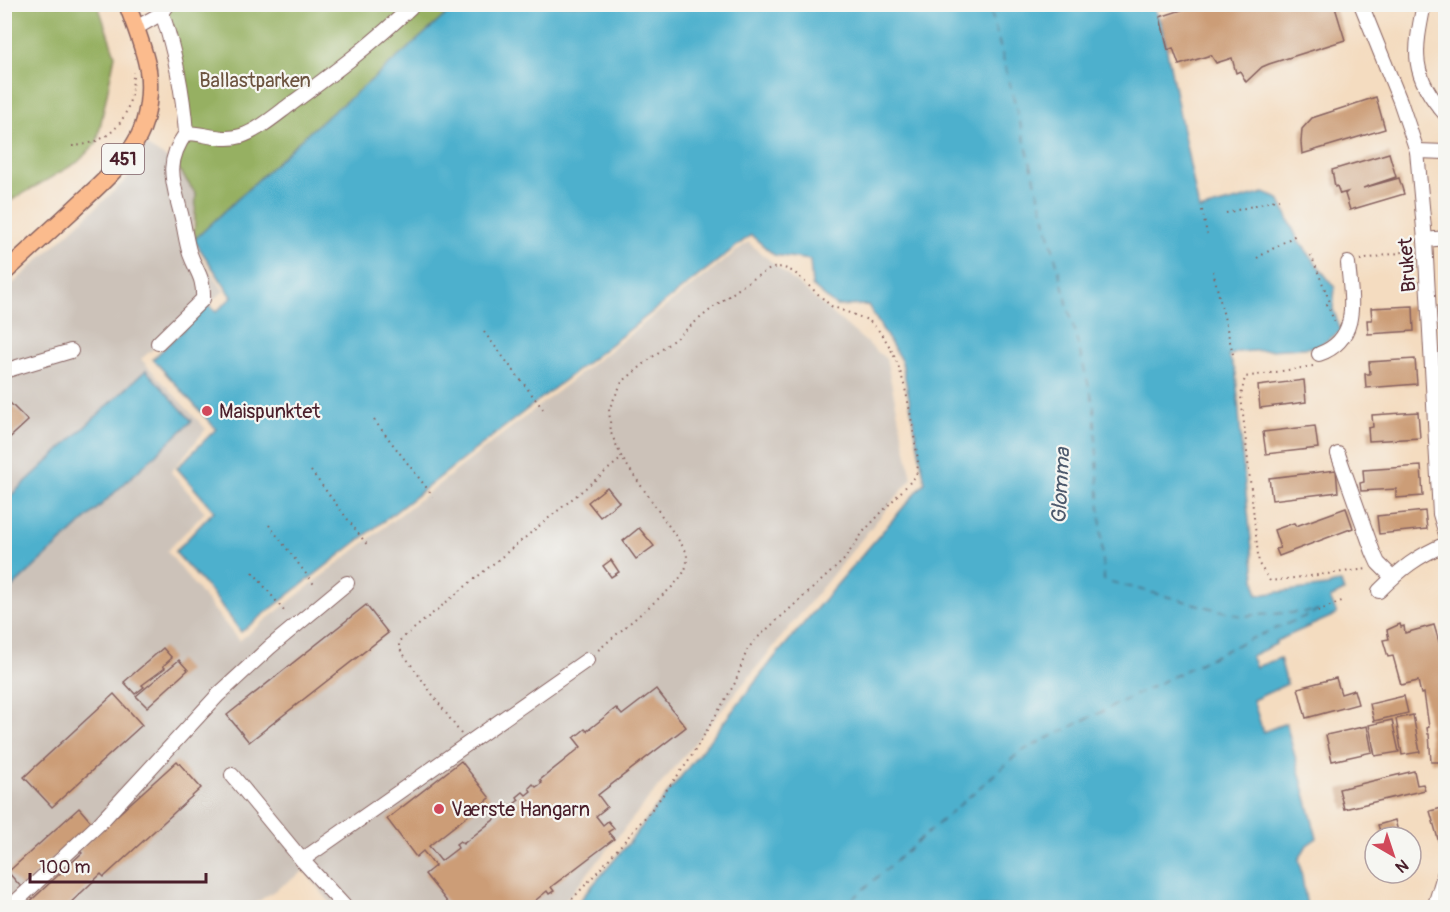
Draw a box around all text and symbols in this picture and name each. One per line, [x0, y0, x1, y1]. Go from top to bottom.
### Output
park label: Ballastparken [199, 68, 311, 93]
road number: 451 [102, 144, 144, 174]
street label: Bruket [1393, 236, 1421, 293]
place label: Maispunktet [219, 399, 321, 424]
marker: Maispunktet [200, 404, 214, 418]
water label: Glomma [1046, 446, 1077, 525]
place label: Værste Hangarn [451, 797, 590, 822]
marker: Værste Hangarn [432, 802, 446, 816]
north arrow [1363, 825, 1423, 885]
scale bar [30, 846, 206, 884]
text: N [1391, 855, 1412, 877]
text: 100 m [39, 856, 91, 879]

